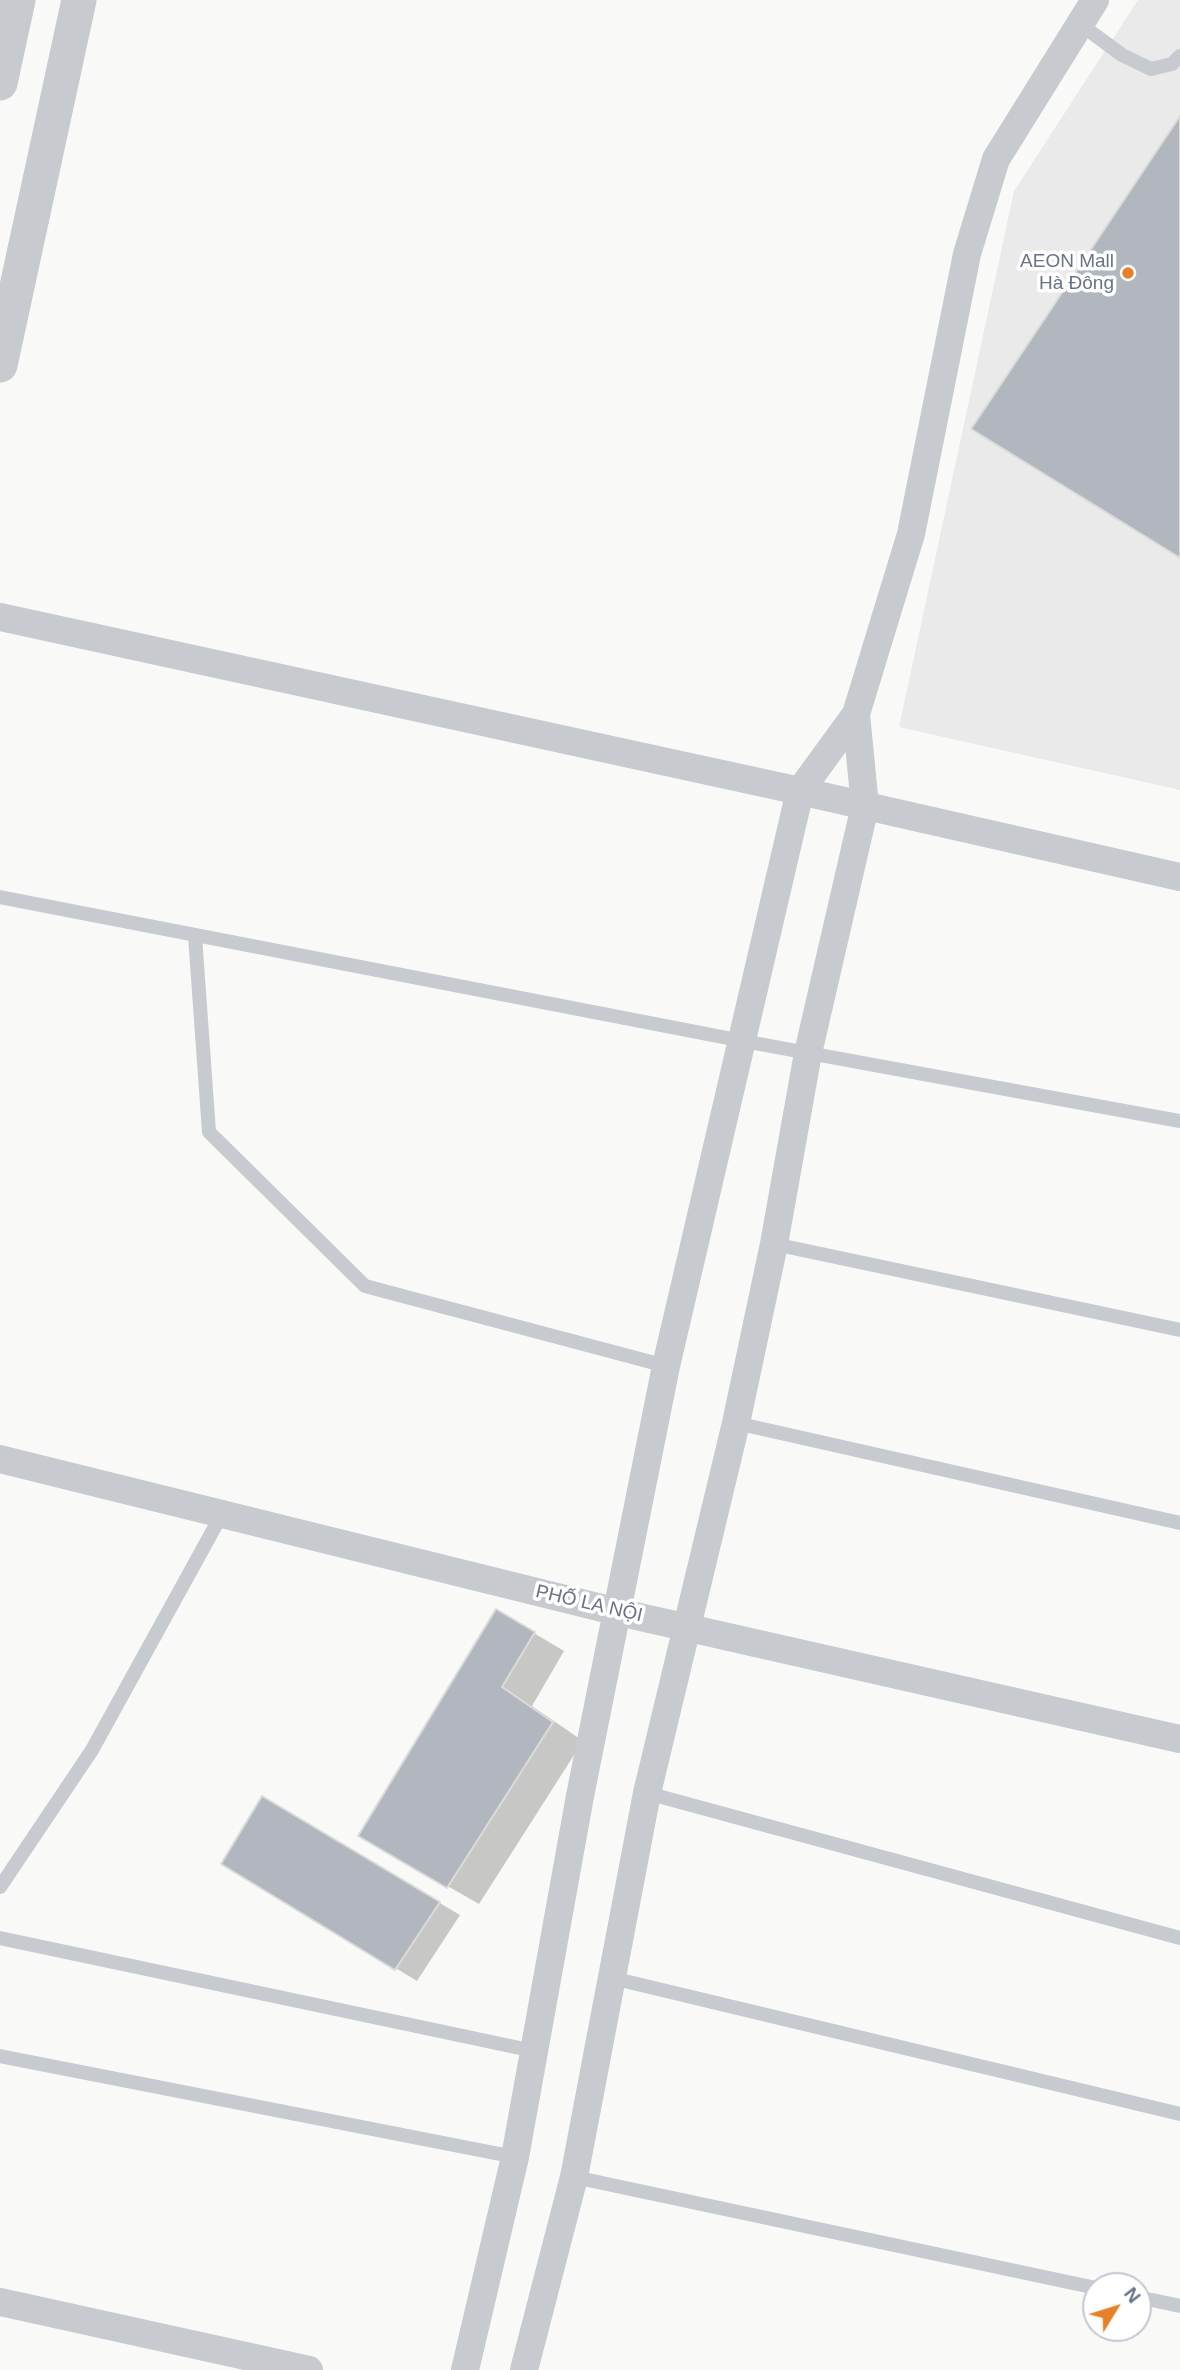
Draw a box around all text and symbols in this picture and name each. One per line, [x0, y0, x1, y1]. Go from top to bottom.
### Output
place label: AEON Mall Hà Đông [1020, 251, 1114, 295]
marker: AEON Mall Hà Đông [1120, 265, 1136, 281]
street label: PHỐ LA NỘI [533, 1581, 645, 1627]
north arrow [1082, 2272, 1152, 2342]
text: N [1120, 2283, 1145, 2307]

